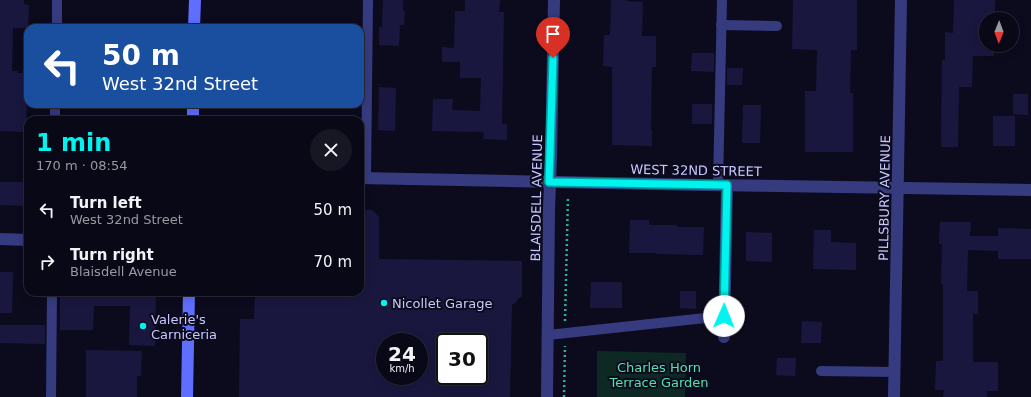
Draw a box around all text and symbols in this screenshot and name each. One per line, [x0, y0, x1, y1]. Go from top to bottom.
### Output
north arrow [979, 12, 1019, 52]
map controls [979, 12, 1019, 52]
pin [536, 17, 570, 58]
icon: arrive [542, 23, 564, 45]
text: 50 m [102, 39, 180, 72]
icon: left [36, 40, 88, 92]
text: West 32nd Street [102, 73, 258, 94]
text: 1 min [36, 129, 111, 157]
button: close [310, 129, 352, 171]
street label: BLAISDELL AVENUE [528, 134, 545, 262]
street label: PILLSBURY AVENUE [876, 135, 893, 261]
text: 170 m · 08:54 [36, 158, 127, 173]
street label: WEST 32ND STREET [630, 162, 762, 179]
text: Turn left [70, 194, 142, 212]
icon: left [36, 199, 58, 221]
text: 50 m [314, 201, 352, 219]
text: West 32nd Street [70, 212, 183, 227]
text: Turn right [70, 246, 154, 264]
icon: right [36, 251, 58, 273]
text: 70 m [314, 253, 352, 271]
text: Blaisdell Avenue [70, 264, 177, 279]
position arrow [703, 295, 745, 337]
place label: Nicollet Garage [392, 296, 493, 311]
marker: Nicollet Garage [379, 298, 389, 308]
place label: Valerie's Carniceria [151, 312, 217, 342]
marker: Valerie's Carniceria [138, 321, 148, 331]
speed limit sign: 30 [436, 333, 488, 385]
text: 24 [388, 342, 416, 366]
park label: Charles Horn Terrace Garden [608, 360, 709, 390]
text: km/h [389, 363, 415, 374]

